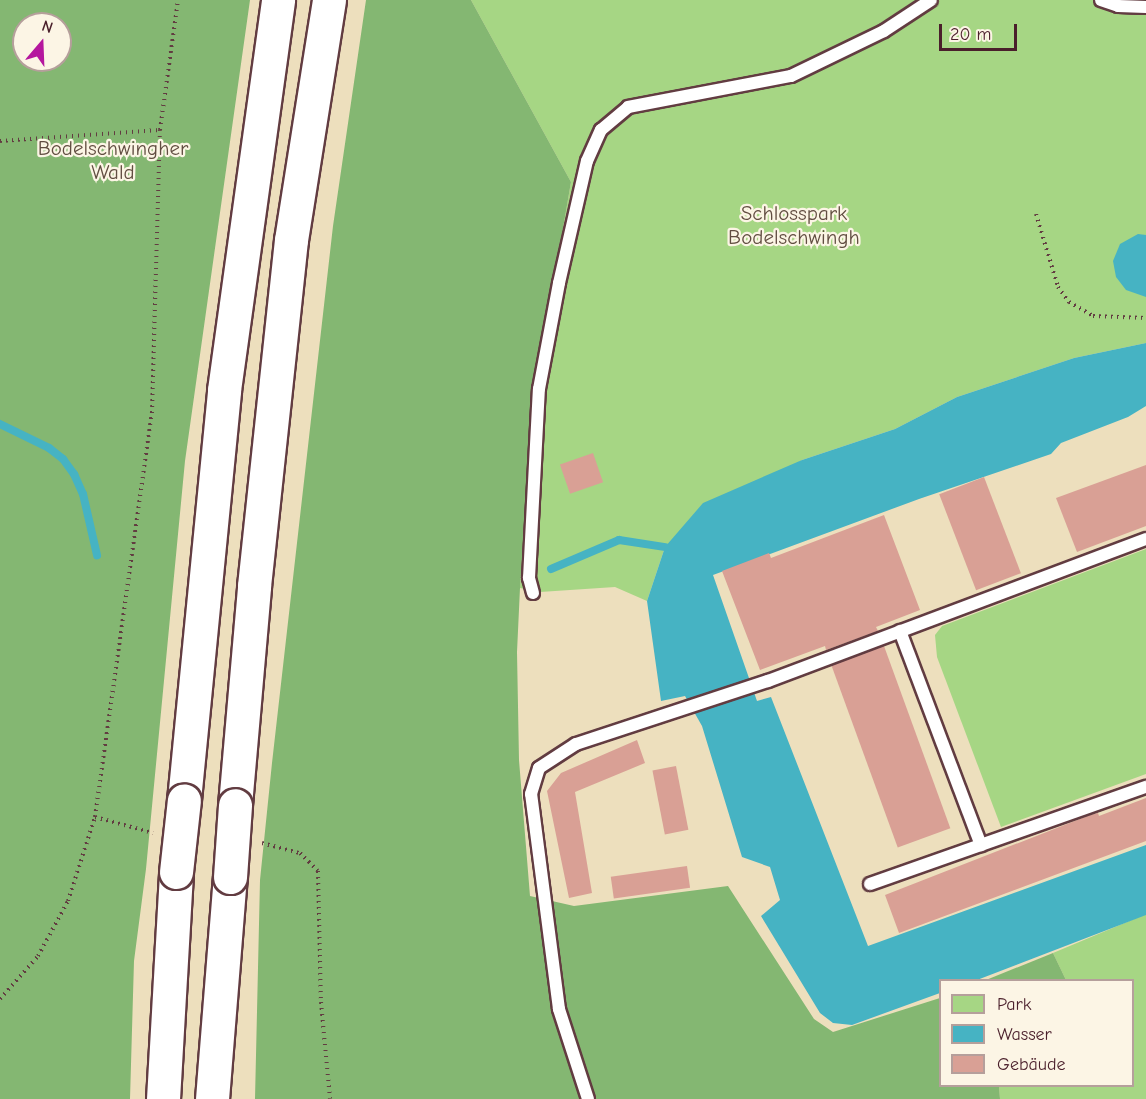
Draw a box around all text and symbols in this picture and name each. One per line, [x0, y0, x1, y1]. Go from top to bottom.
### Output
north arrow [12, 12, 72, 72]
scale bar [942, 12, 1020, 50]
text: N [39, 17, 55, 37]
text: 20 m [950, 24, 991, 45]
park label: Bodelschwingher Wald [38, 135, 188, 185]
park label: Schlosspark Bodelschwingh [728, 200, 860, 250]
legend [939, 979, 1134, 1087]
text: Park [997, 994, 1031, 1015]
text: Wasser [997, 1024, 1052, 1045]
text: Gebäude [997, 1054, 1066, 1075]

